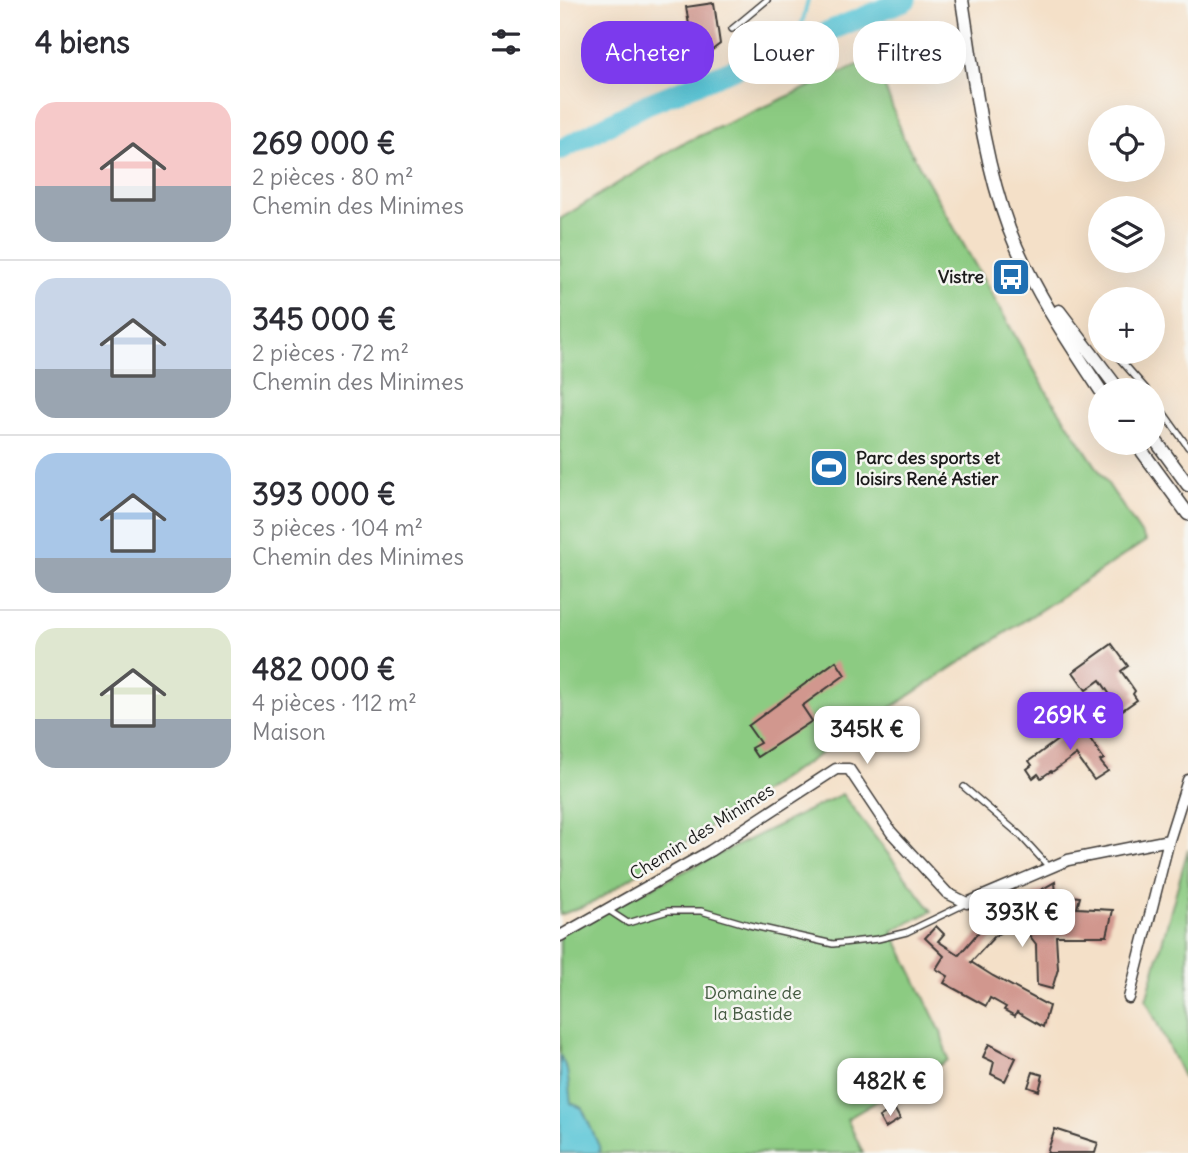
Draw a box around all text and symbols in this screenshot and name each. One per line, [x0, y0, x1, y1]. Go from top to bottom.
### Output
chip: Acheter [581, 21, 714, 84]
chip: Louer [728, 21, 839, 84]
chip: Filtres [853, 21, 966, 84]
text: 4 biens [35, 23, 130, 61]
icon: filters [487, 23, 525, 61]
map controls [1088, 105, 1165, 455]
button: locate [1088, 105, 1165, 182]
text: 269 000 € [252, 124, 396, 162]
icon: home [91, 130, 175, 214]
text: 2 pièces · 80 m² [252, 162, 414, 191]
text: Chemin des Minimes [252, 191, 464, 220]
button: layers [1088, 196, 1165, 273]
bus stop icon: Vistre [990, 256, 1032, 298]
place label: Vistre [938, 265, 984, 288]
button: + [1088, 287, 1165, 364]
text: 345 000 € [252, 300, 396, 338]
icon: home [91, 306, 175, 390]
text: 2 pièces · 72 m² [252, 338, 409, 367]
text: Chemin des Minimes [252, 367, 464, 396]
button: − [1088, 378, 1165, 455]
place label: Parc des sports et loisirs René Astier [856, 446, 1001, 490]
sports icon: Parc des sports et loisirs René Astier [808, 447, 850, 489]
text: 393 000 € [252, 475, 396, 513]
icon: home [91, 481, 175, 565]
text: 3 pièces · 104 m² [252, 513, 423, 542]
text: Chemin des Minimes [252, 542, 464, 571]
text: 482 000 € [252, 650, 396, 688]
icon: home [91, 656, 175, 740]
text: 4 pièces · 112 m² [252, 688, 417, 717]
pin: 269K € [1013, 692, 1127, 752]
text: 269K € [1033, 700, 1107, 729]
pin: 345K € [810, 706, 924, 766]
text: 345K € [830, 714, 904, 743]
text: Maison [252, 717, 326, 746]
street label: Chemin des Minimes [625, 778, 778, 885]
pin: 393K € [965, 890, 1079, 949]
text: 393K € [985, 897, 1059, 926]
park label: Domaine de la Bastide [704, 981, 802, 1025]
pin: 482K € [833, 1058, 947, 1118]
text: 482K € [853, 1066, 927, 1095]

